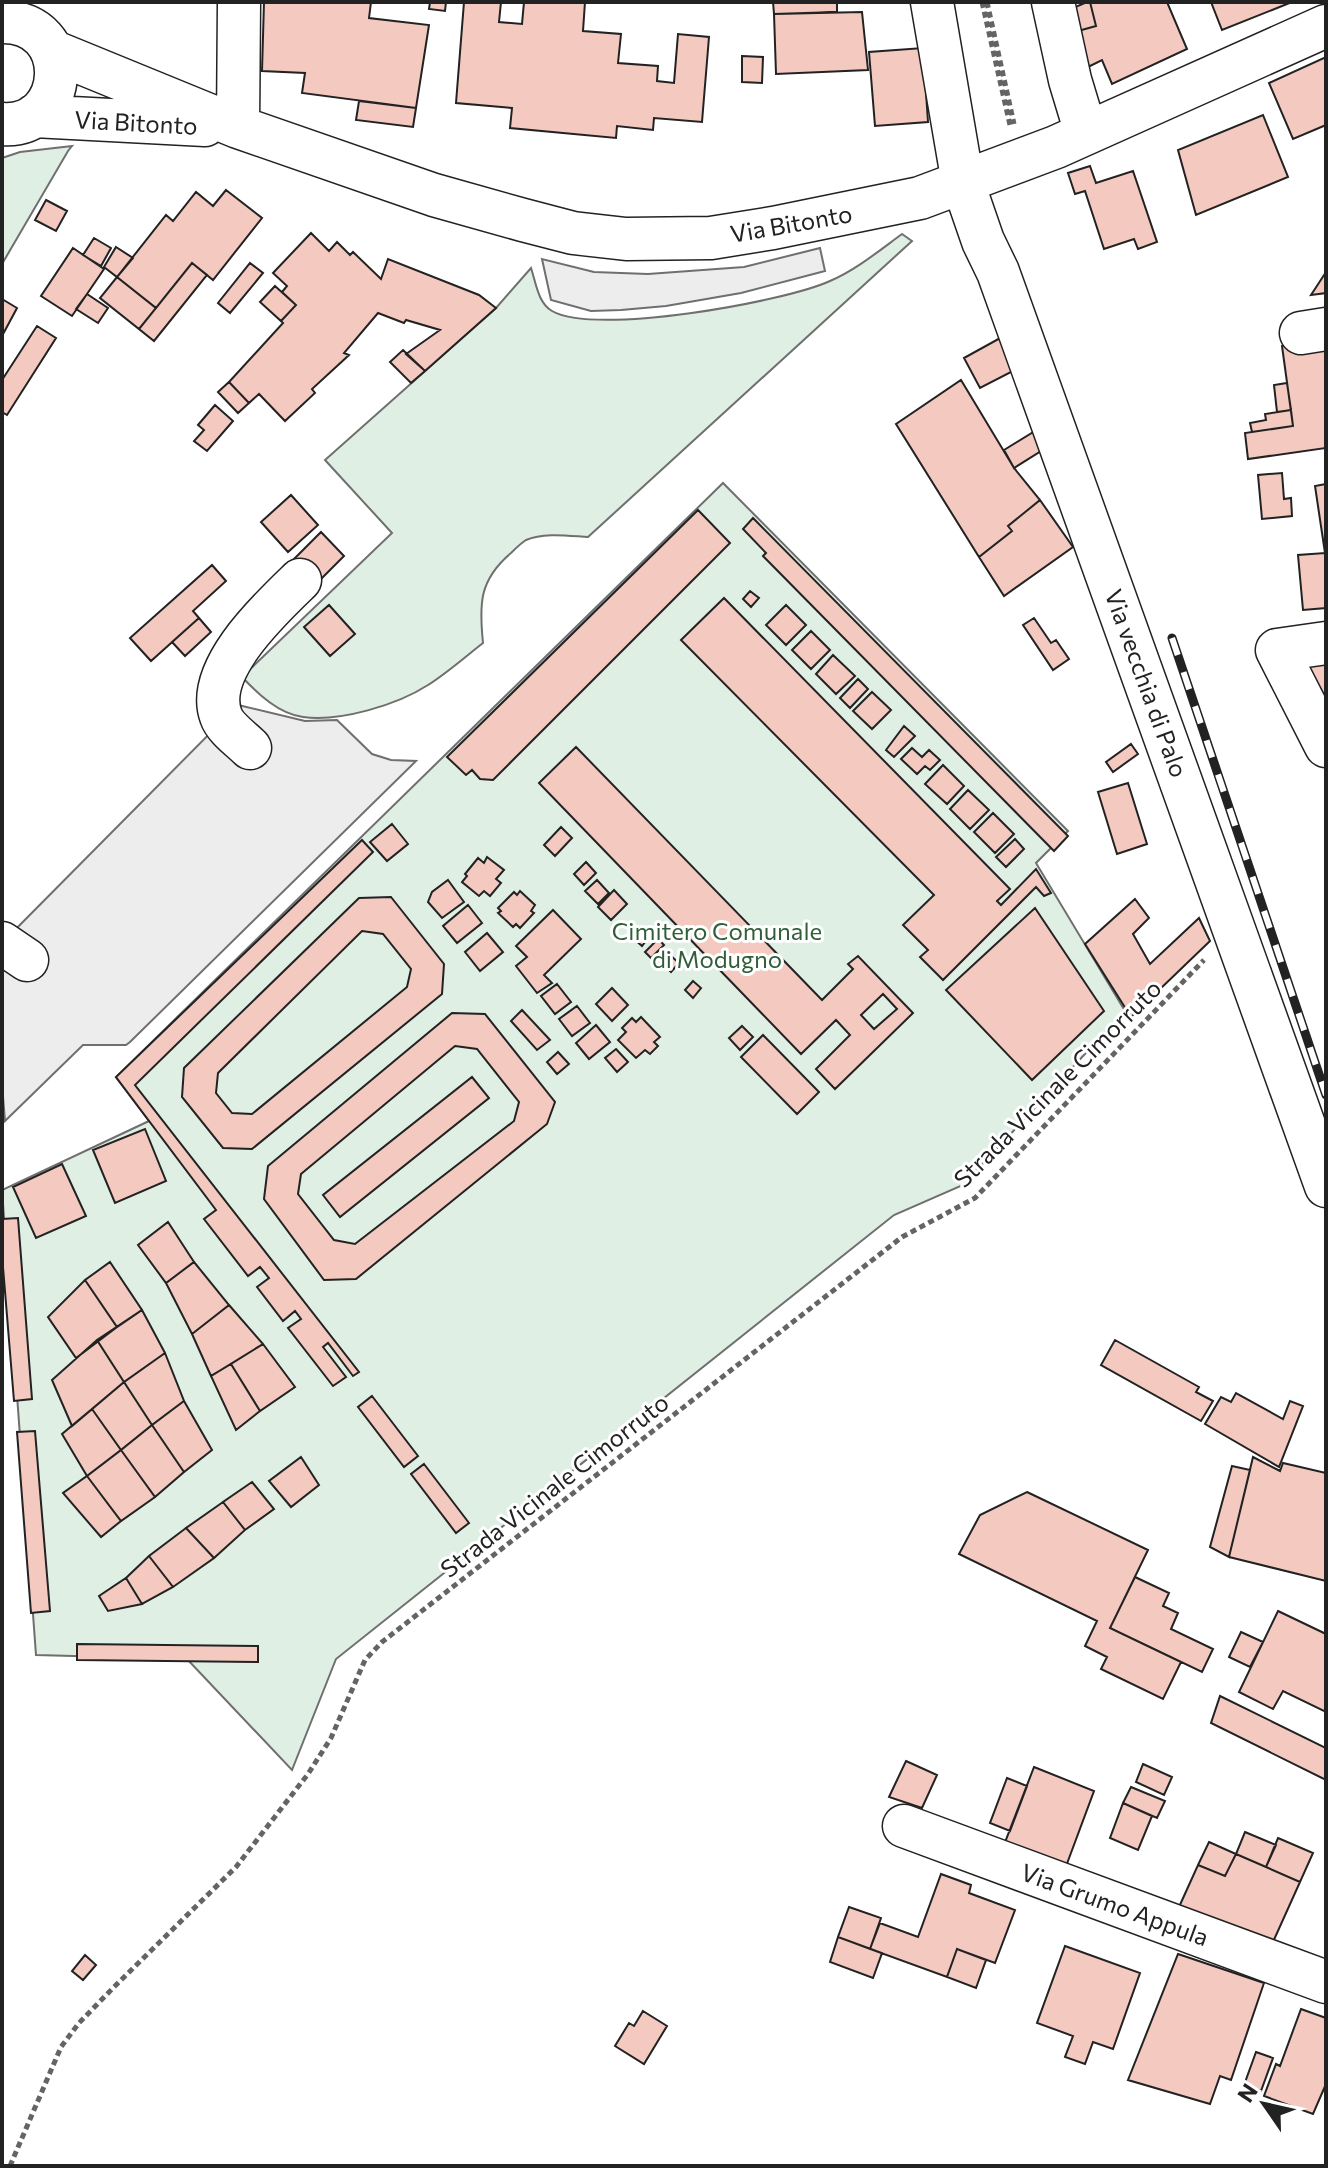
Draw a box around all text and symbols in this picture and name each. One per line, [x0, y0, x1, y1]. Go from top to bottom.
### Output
street label: Via Bitonto [74, 104, 198, 140]
street label: Via Bitonto [728, 198, 854, 248]
street label: Via vecchia di Palo [1100, 585, 1194, 781]
park label: Cimitero Comunale di Modugno [612, 916, 822, 973]
street label: Strada Vicinale Cimorruto [947, 973, 1167, 1193]
street label: Strada Vicinale Cimorruto [434, 1387, 674, 1583]
street label: Via Grumo Appula [1017, 1857, 1213, 1951]
north arrow [1224, 2064, 1304, 2144]
text: N [1231, 2078, 1263, 2107]

